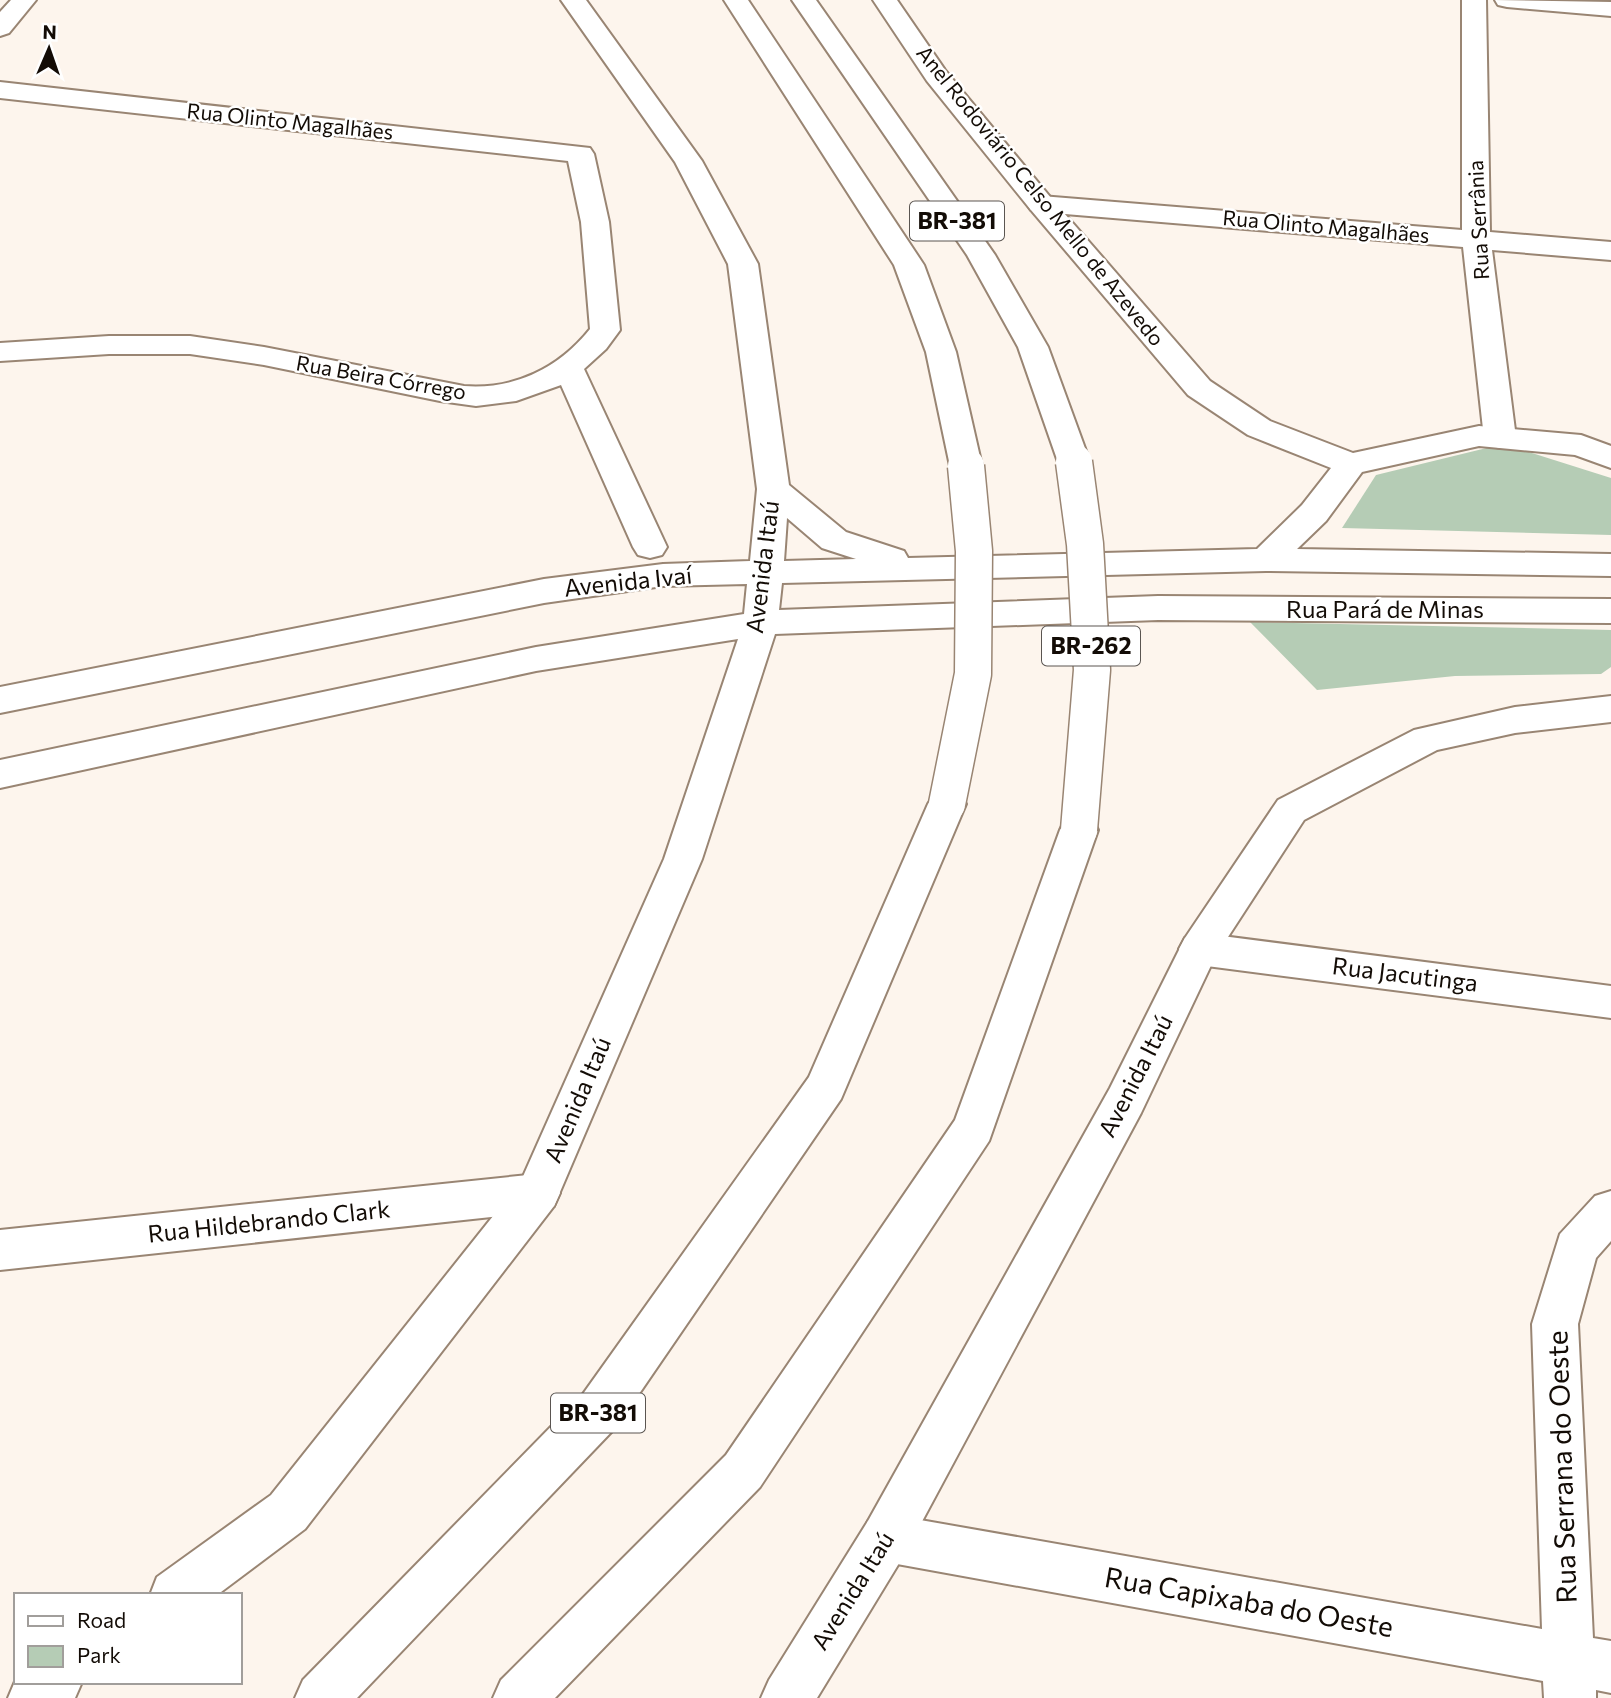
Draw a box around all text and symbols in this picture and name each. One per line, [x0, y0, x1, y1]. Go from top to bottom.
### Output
north arrow [14, 14, 84, 84]
text: N [42, 20, 57, 43]
street label: Anel Rodoviário Celso Mello de Azevedo [912, 40, 1170, 350]
street label: Rua Olinto Magalhães [186, 97, 395, 144]
street label: Rua Serrânia [1462, 160, 1493, 281]
road number: BR-381 [910, 202, 1004, 241]
street label: Rua Olinto Magalhães [1222, 204, 1431, 247]
street label: Rua Beira Córrego [294, 349, 468, 404]
street label: Avenida Itaú [739, 499, 784, 635]
street label: Avenida Ivaí [562, 559, 694, 602]
street label: Rua Pará de Minas [1286, 594, 1484, 623]
road number: BR-262 [1042, 626, 1140, 666]
street label: Rua Jacutinga [1331, 950, 1480, 997]
street label: Avenida Itaú [1091, 1009, 1178, 1141]
street label: Avenida Itaú [537, 1032, 616, 1167]
street label: Rua Hildebrando Clark [146, 1193, 391, 1248]
street label: Rua Serrana do Oeste [1539, 1330, 1583, 1604]
road number: BR-381 [551, 1394, 645, 1432]
street label: Avenida Itaú [804, 1526, 899, 1655]
street label: Rua Capixaba do Oeste [1102, 1559, 1396, 1643]
legend [14, 1593, 242, 1684]
text: Road [77, 1607, 126, 1632]
text: Park [77, 1642, 121, 1667]

